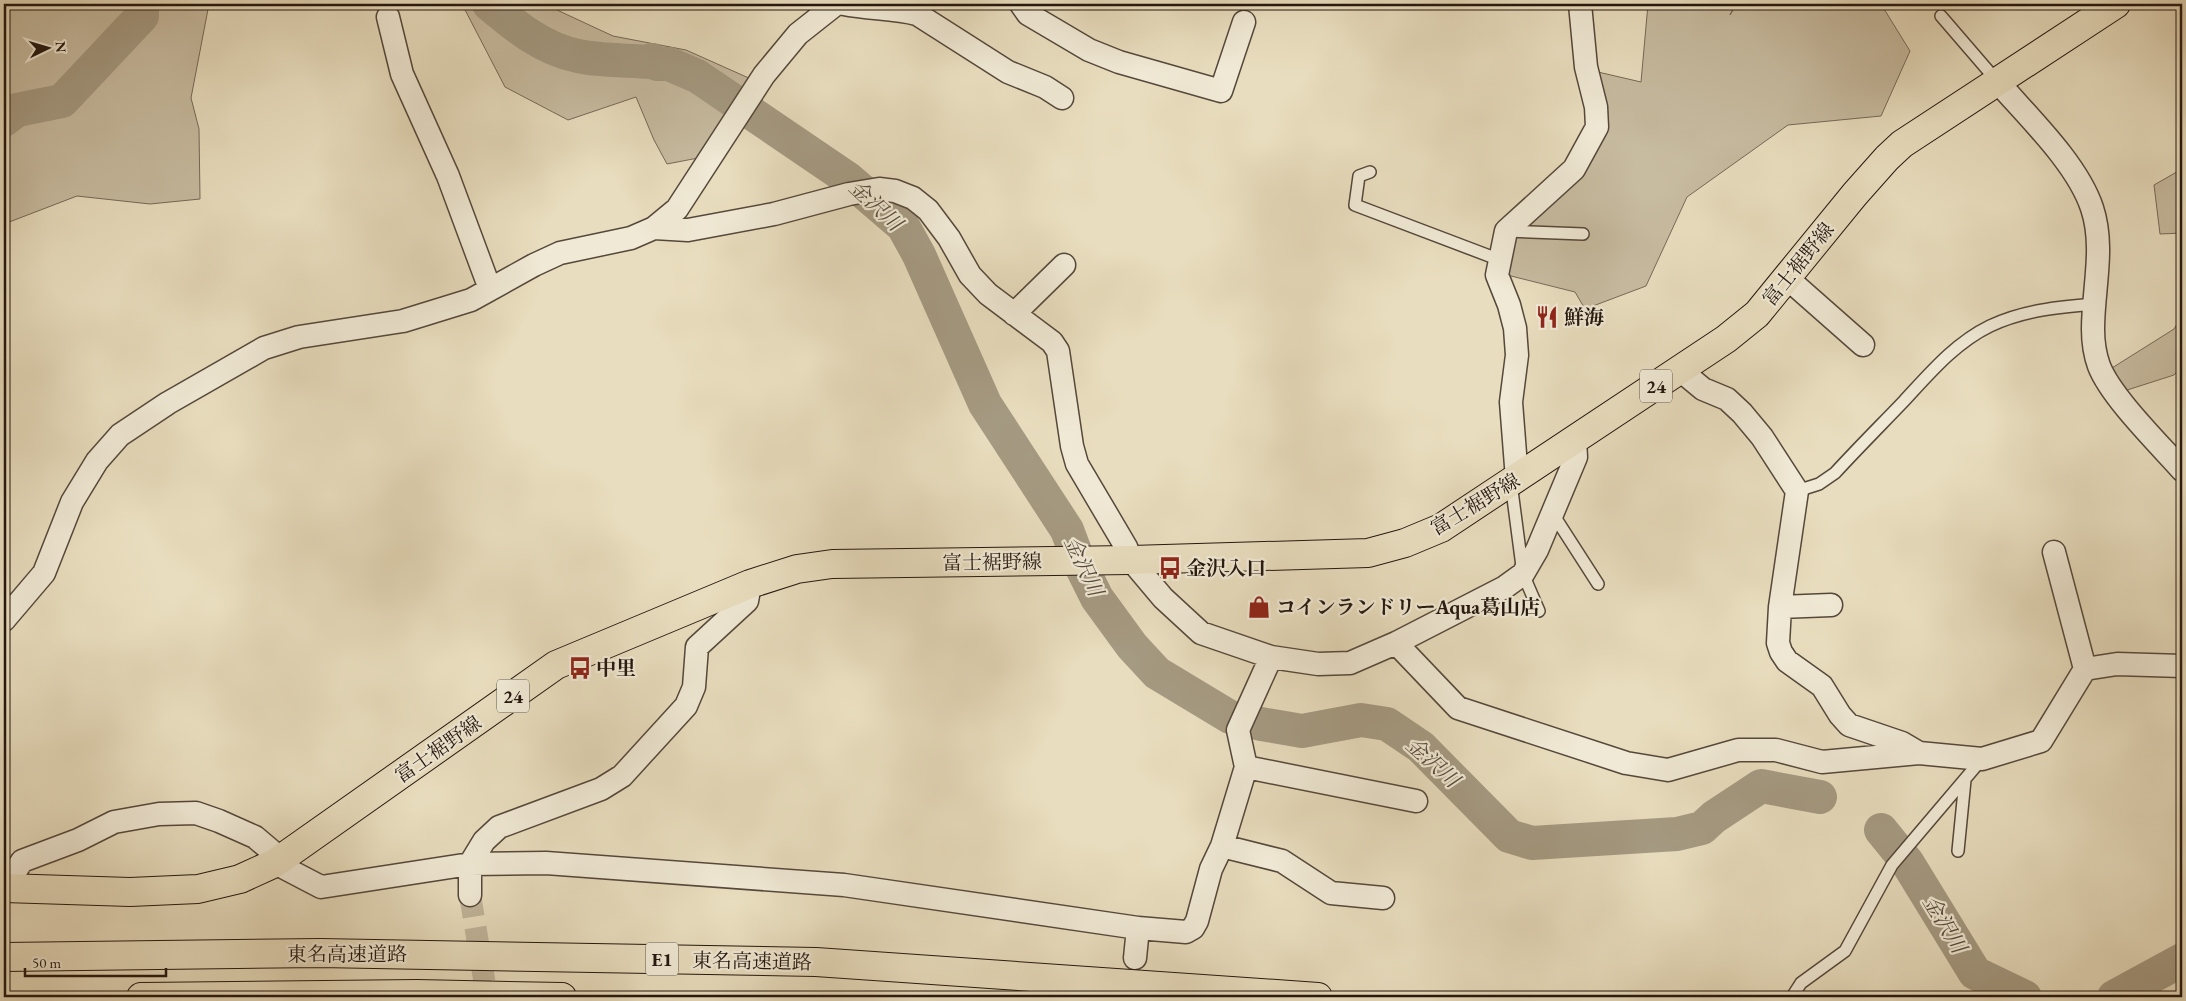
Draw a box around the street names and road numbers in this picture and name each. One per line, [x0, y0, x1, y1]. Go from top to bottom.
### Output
street label: 富士裾野線 [1756, 217, 1840, 311]
road number: 24 [1640, 370, 1672, 402]
street label: 富士裾野線 [1425, 467, 1525, 541]
street label: 富士裾野線 [942, 548, 1042, 576]
road number: 24 [497, 679, 529, 712]
street label: 富士裾野線 [390, 710, 486, 788]
street label: 東名高速道路 [287, 941, 407, 967]
road number: E1 [646, 942, 678, 976]
street label: 東名高速道路 [692, 947, 812, 975]

